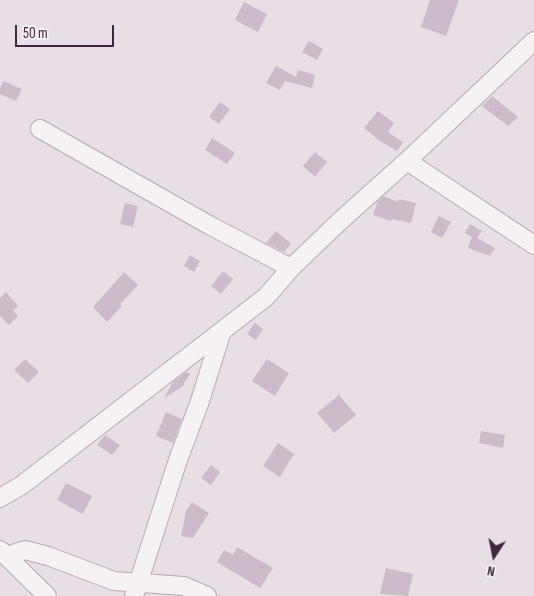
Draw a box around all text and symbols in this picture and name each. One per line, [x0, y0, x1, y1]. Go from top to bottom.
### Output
scale bar [18, 15, 116, 47]
text: 50 m [23, 24, 48, 43]
north arrow [469, 531, 519, 581]
text: N [486, 562, 496, 580]

